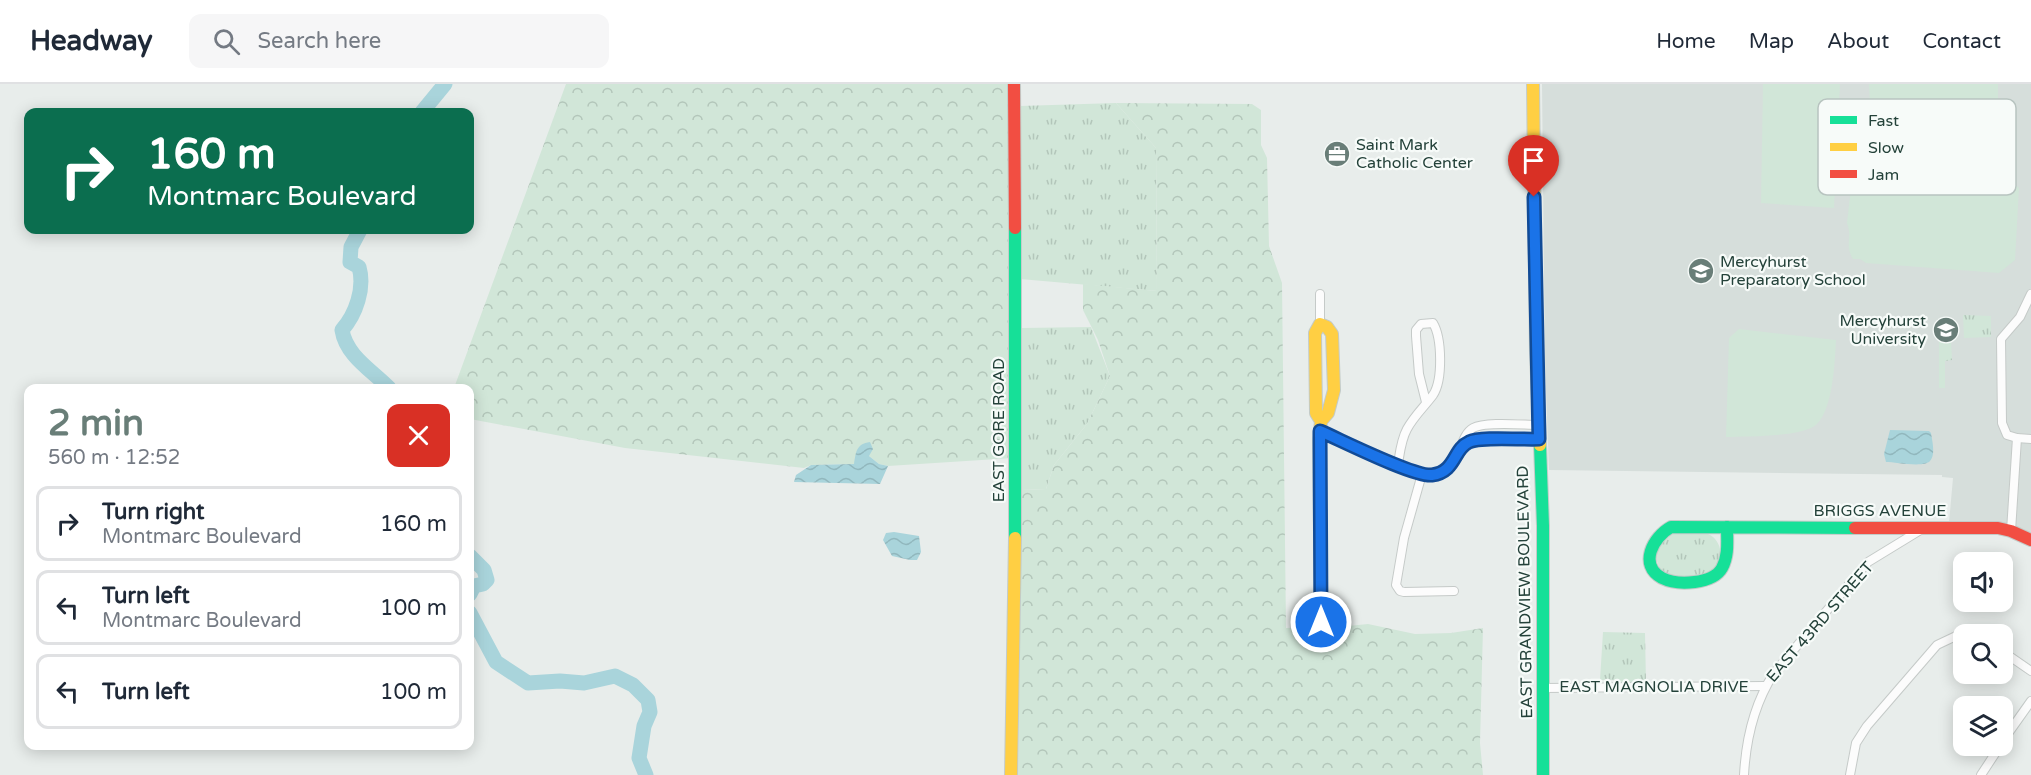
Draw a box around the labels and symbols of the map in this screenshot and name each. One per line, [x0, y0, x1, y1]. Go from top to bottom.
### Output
legend [1818, 99, 2016, 195]
text: Fast [1868, 111, 1899, 131]
place label: Saint Mark Catholic Center [1356, 135, 1474, 173]
pin [1508, 135, 1559, 197]
text: Slow [1868, 138, 1904, 158]
office icon: Saint Mark Catholic Center [1322, 139, 1352, 169]
text: Jam [1868, 165, 1899, 185]
place label: Mercyhurst Preparatory School [1720, 252, 1866, 290]
school or university icon: Mercyhurst Preparatory School [1686, 256, 1716, 286]
place label: Mercyhurst University [1839, 311, 1926, 349]
school or university icon: Mercyhurst University [1931, 315, 1961, 345]
street label: EAST GORE ROAD [989, 358, 1009, 502]
street label: EAST GRANDVIEW BOULEVARD [1513, 465, 1537, 719]
street label: BRIGGS AVENUE [1813, 501, 1947, 521]
street label: EAST 43RD STREET [1762, 557, 1878, 687]
position arrow [1289, 590, 1353, 654]
street label: EAST MAGNOLIA DRIVE [1559, 677, 1749, 697]

